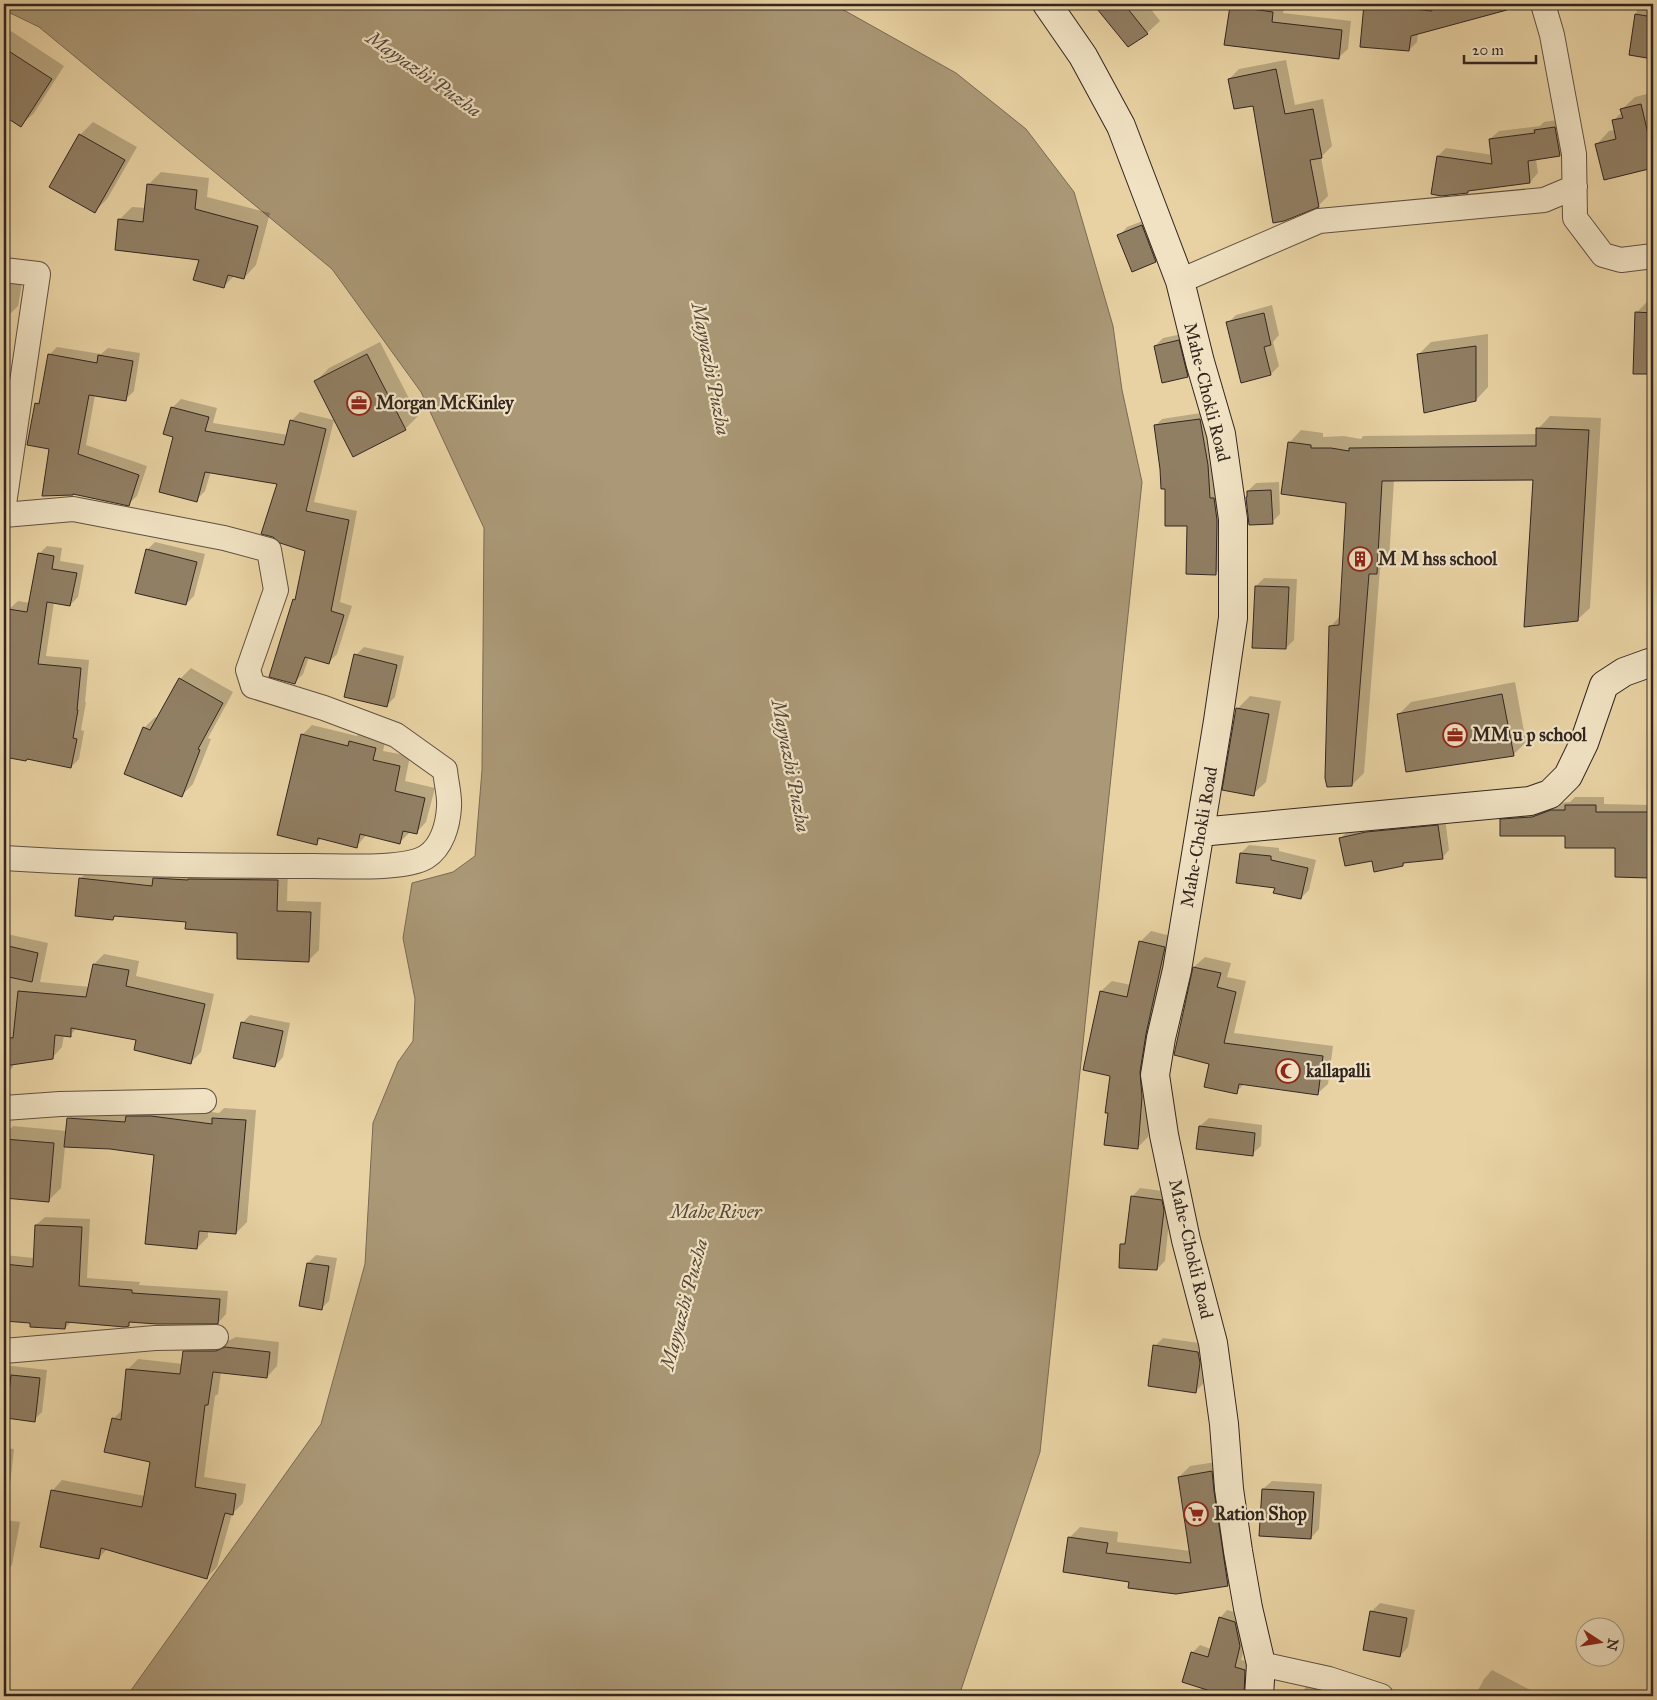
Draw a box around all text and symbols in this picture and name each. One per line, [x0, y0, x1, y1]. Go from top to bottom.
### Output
water label: Mayyazhi Puzha [361, 25, 486, 122]
scale bar [1464, 32, 1537, 64]
text: 20 m [1472, 41, 1504, 59]
water label: Mayyazhi Puzha [686, 299, 735, 437]
street label: Mahe-Chokli Road [1179, 320, 1235, 464]
office icon: Morgan McKinley [346, 390, 372, 416]
place label: Morgan McKinley [376, 392, 515, 415]
building icon: M M hss school [1347, 546, 1373, 572]
place label: M M hss school [1378, 548, 1498, 570]
water label: Mayyazhi Puzha [766, 696, 815, 834]
office icon: MM u p school [1442, 722, 1468, 748]
place label: MM u p school [1472, 724, 1588, 747]
street label: Mahe-Chokli Road [1176, 765, 1222, 909]
mosque icon: kallapalli [1275, 1058, 1301, 1084]
place label: kallapalli [1306, 1060, 1372, 1083]
street label: Mahe-Chokli Road [1164, 1177, 1218, 1321]
water label: Mahe River [668, 1200, 763, 1223]
water label: Mayyazhi Puzha [655, 1236, 713, 1374]
supermarket icon: Ration Shop [1183, 1501, 1209, 1527]
place label: Ration Shop [1214, 1503, 1307, 1526]
north arrow [1574, 1618, 1624, 1668]
text: N [1603, 1637, 1622, 1652]

